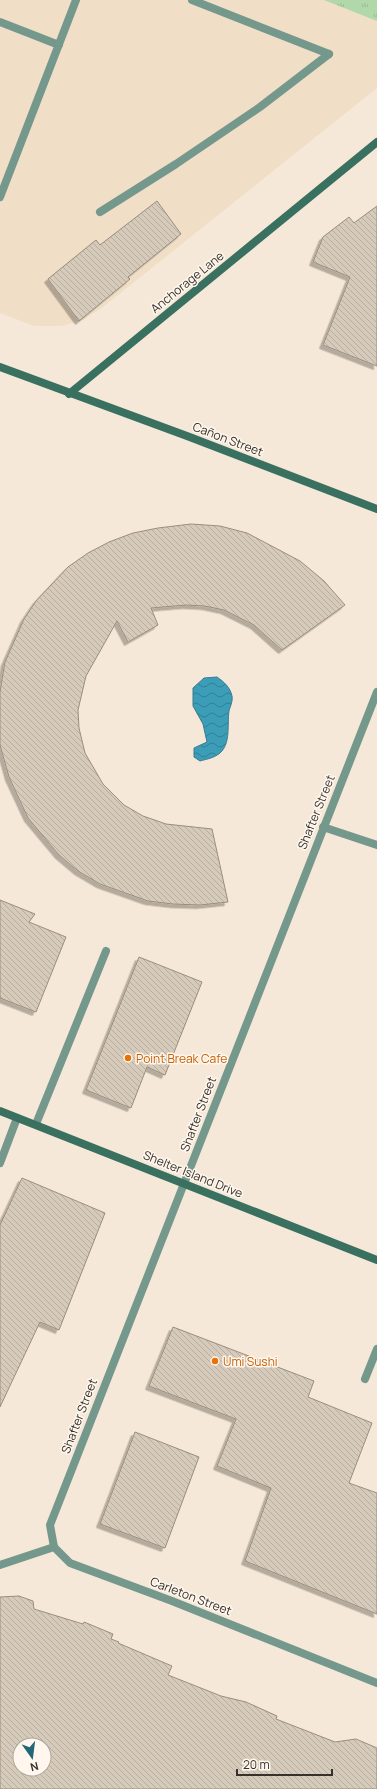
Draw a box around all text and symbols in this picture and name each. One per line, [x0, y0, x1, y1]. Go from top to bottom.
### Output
street label: Anchorage Lane [147, 247, 227, 317]
street label: Cañon Street [190, 418, 266, 460]
street label: Shafter Street [293, 772, 339, 852]
place label: Point Break Cafe [136, 1050, 227, 1067]
marker: Point Break Cafe [123, 1053, 133, 1063]
street label: Shafter Street [176, 1074, 220, 1154]
street label: Shelter Island Drive [141, 1146, 245, 1202]
place label: Umi Sushi [223, 1353, 278, 1370]
marker: Umi Sushi [210, 1356, 220, 1366]
street label: Shafter Street [57, 1376, 101, 1456]
street label: Carleton Street [148, 1573, 234, 1619]
north arrow [12, 1737, 52, 1777]
scale bar [237, 1751, 332, 1777]
text: 20 m [243, 1756, 270, 1773]
text: N [29, 1759, 40, 1775]

